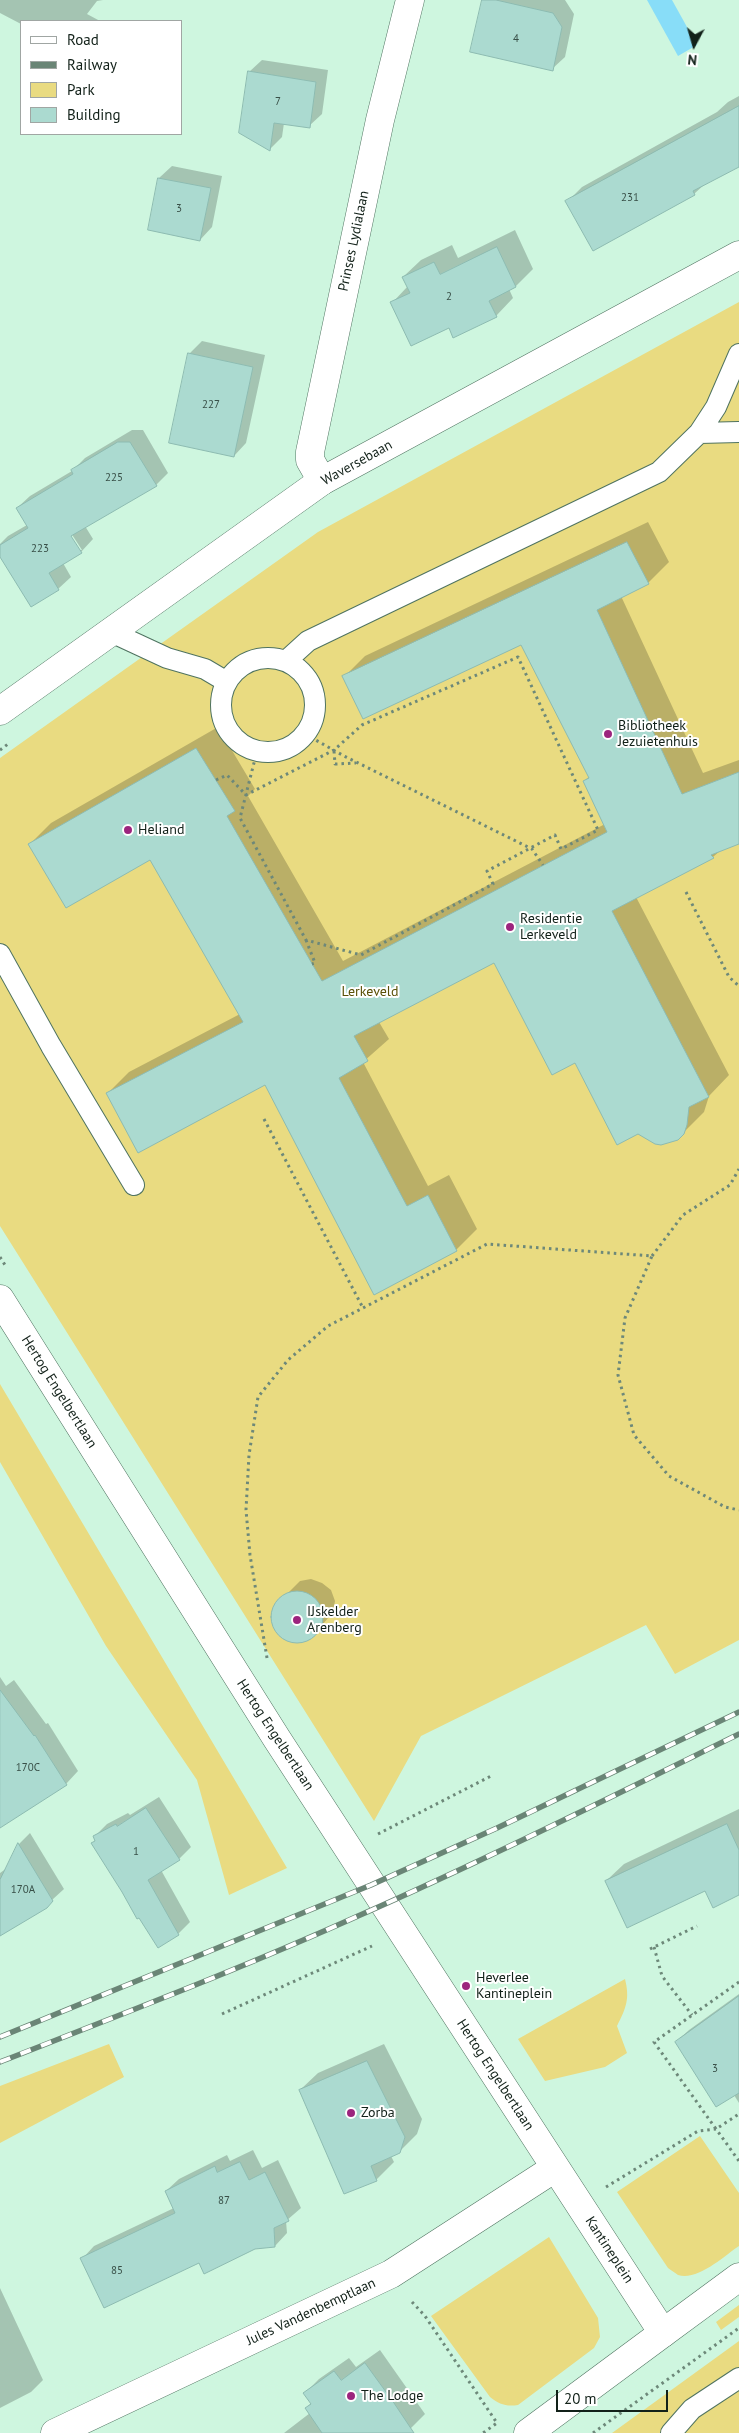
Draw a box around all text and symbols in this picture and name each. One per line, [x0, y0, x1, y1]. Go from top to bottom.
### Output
legend [20, 20, 182, 135]
north arrow [669, 20, 719, 70]
text: Road [67, 30, 99, 49]
house number: 4 [513, 32, 519, 46]
text: N [687, 50, 698, 69]
text: Railway [67, 55, 117, 74]
text: Park [67, 80, 95, 99]
house number: 7 [275, 95, 281, 109]
text: Building [67, 105, 121, 124]
street label: Prinses Lydialaan [335, 189, 373, 293]
house number: 231 [621, 191, 639, 205]
house number: 3 [176, 202, 182, 216]
house number: 2 [446, 290, 452, 304]
house number: 227 [202, 398, 220, 412]
street label: Waversebaan [319, 437, 395, 489]
house number: 225 [105, 471, 123, 485]
house number: 223 [31, 542, 49, 556]
place label: Bibliotheek Jezuietenhuis [618, 718, 698, 750]
marker: Bibliotheek Jezuietenhuis [602, 728, 614, 740]
place label: Heliand [138, 822, 184, 838]
marker: Heliand [122, 824, 134, 836]
place label: Residentie Lerkeveld [520, 911, 582, 944]
marker: Residentie Lerkeveld [504, 921, 516, 933]
park label: Lerkeveld [342, 984, 398, 1000]
street label: Hertog Engelbertlaan [18, 1333, 100, 1451]
place label: IJskelder Arenberg [307, 1604, 362, 1636]
marker: IJskelder Arenberg [291, 1614, 303, 1626]
street label: Hertog Engelbertlaan [233, 1676, 317, 1794]
house number: 170C [16, 1761, 40, 1775]
house number: 1 [133, 1845, 139, 1859]
house number: 170A [11, 1883, 35, 1897]
place label: Heverlee Kantineplein [476, 1970, 552, 2002]
marker: Heverlee Kantineplein [460, 1980, 472, 1992]
street label: Hertog Engelbertlaan [453, 2016, 537, 2134]
house number: 3 [712, 2062, 718, 2076]
place label: Zorba [361, 2105, 395, 2121]
marker: Zorba [345, 2107, 357, 2119]
house number: 87 [218, 2194, 230, 2208]
street label: Kantineplein [581, 2213, 637, 2287]
house number: 85 [111, 2264, 123, 2278]
street label: Jules Vandenbemptlaan [244, 2275, 378, 2349]
scale bar [559, 2380, 672, 2412]
place label: The Lodge [361, 2388, 423, 2404]
text: 20 m [564, 2389, 597, 2408]
marker: The Lodge [345, 2390, 357, 2402]

